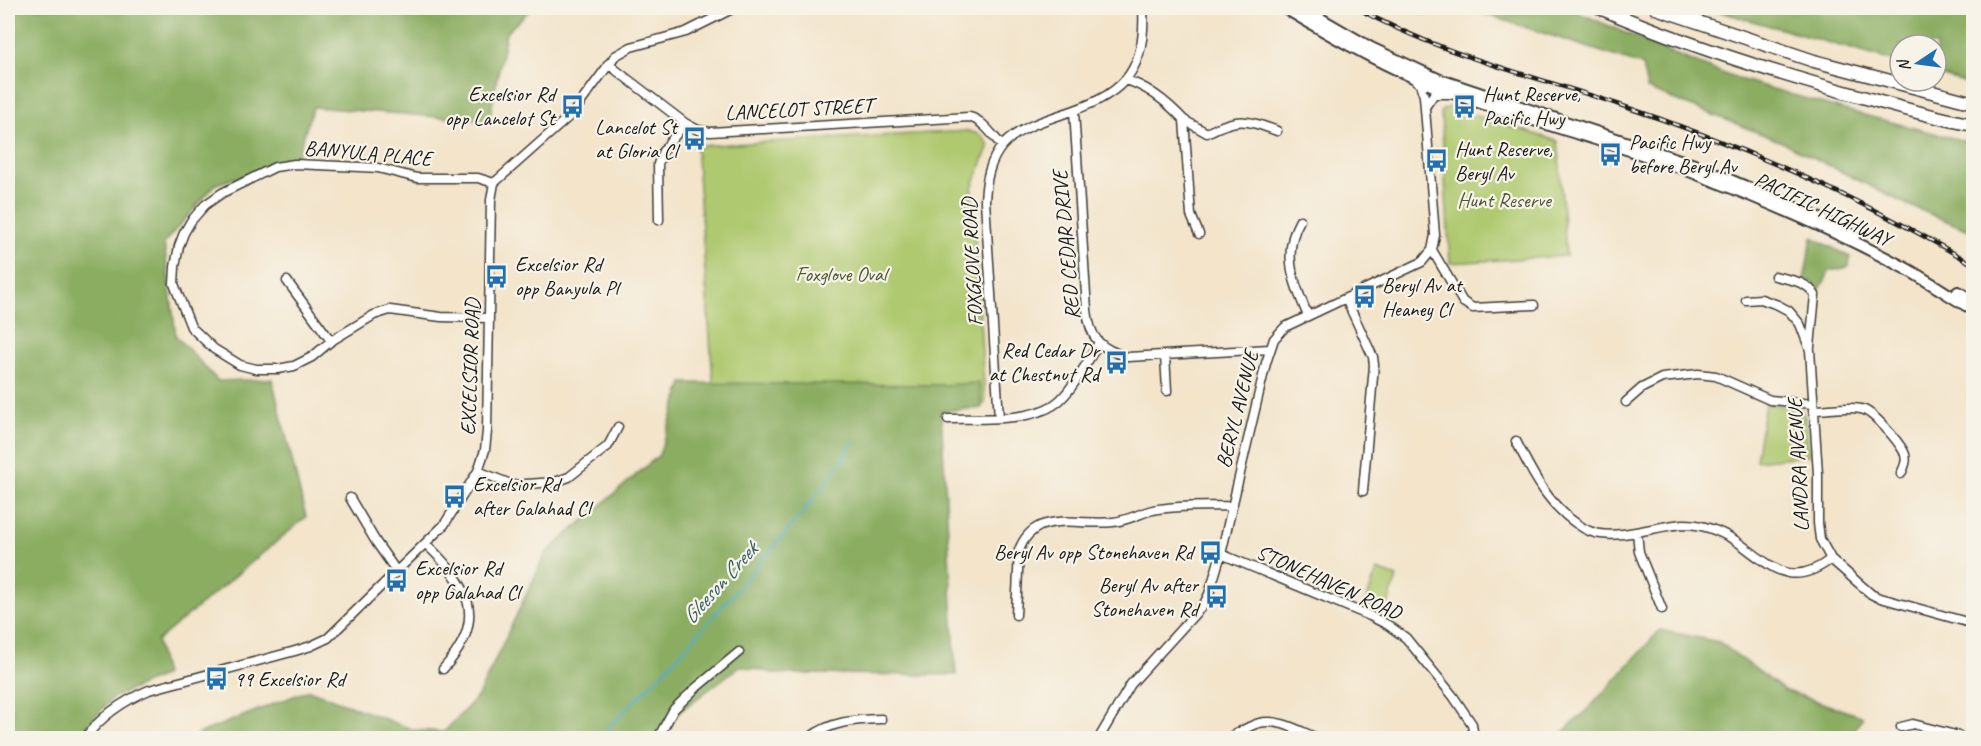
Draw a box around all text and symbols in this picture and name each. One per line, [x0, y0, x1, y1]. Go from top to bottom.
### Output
north arrow [1888, 33, 1948, 93]
text: N [1893, 56, 1915, 73]
place label: Excelsior Rd opp Lancelot St [445, 81, 558, 131]
place label: Hunt Reserve, Pacific Hwy [1483, 81, 1581, 131]
street label: LANCELOT STREET [724, 92, 879, 126]
bus stop icon: Excelsior Rd opp Lancelot St [560, 93, 586, 119]
bus stop icon: Hunt Reserve, Pacific Hwy [1452, 93, 1478, 119]
place label: Lancelot St at Gloria Cl [595, 114, 680, 164]
bus stop icon: Lancelot St at Gloria Cl [682, 126, 708, 152]
place label: Pacific Hwy before Beryl Av [1629, 129, 1738, 179]
street label: BANYULA PLACE [303, 134, 435, 172]
place label: Hunt Reserve, Beryl Av [1455, 136, 1553, 186]
bus stop icon: Pacific Hwy before Beryl Av [1598, 141, 1624, 167]
bus stop icon: Hunt Reserve, Beryl Av [1424, 148, 1450, 174]
street label: PACIFIC HIGHWAY [1750, 166, 1899, 254]
street label: RED CEDAR DRIVE [1046, 167, 1085, 321]
park label: Hunt Reserve [1457, 187, 1553, 213]
street label: FOXGLOVE ROAD [956, 195, 988, 327]
place label: Excelsior Rd opp Banyula Pl [515, 251, 622, 301]
park label: Foxglove Oval [795, 261, 890, 287]
bus stop icon: Excelsior Rd opp Banyula Pl [484, 263, 510, 289]
place label: Beryl Av at Heaney Cl [1382, 272, 1464, 322]
bus stop icon: Beryl Av at Heaney Cl [1351, 284, 1377, 310]
street label: EXCELSIOR ROAD [455, 296, 485, 436]
place label: Red Cedar Dr at Chestnut Rd [989, 337, 1103, 387]
street label: BERYL AVENUE [1210, 345, 1265, 470]
bus stop icon: Red Cedar Dr at Chestnut Rd [1104, 349, 1130, 375]
street label: LANDRA AVENUE [1781, 395, 1814, 532]
place label: Excelsior Rd after Galahad Cl [473, 471, 594, 521]
bus stop icon: Excelsior Rd after Galahad Cl [442, 483, 468, 509]
water label: Gleeson Creek [676, 534, 767, 630]
street label: STONEHAVEN ROAD [1253, 538, 1407, 626]
place label: Beryl Av opp Stonehaven Rd [994, 539, 1196, 565]
bus stop icon: Beryl Av opp Stonehaven Rd [1198, 539, 1224, 565]
place label: Excelsior Rd opp Galahad Cl [415, 555, 523, 605]
bus stop icon: Excelsior Rd opp Galahad Cl [384, 567, 410, 593]
place label: Beryl Av after Stonehaven Rd [1091, 572, 1201, 622]
bus stop icon: Beryl Av after Stonehaven Rd [1203, 584, 1229, 610]
bus stop icon: 99 Excelsior Rd [203, 666, 229, 692]
place label: 99 Excelsior Rd [234, 666, 347, 692]

